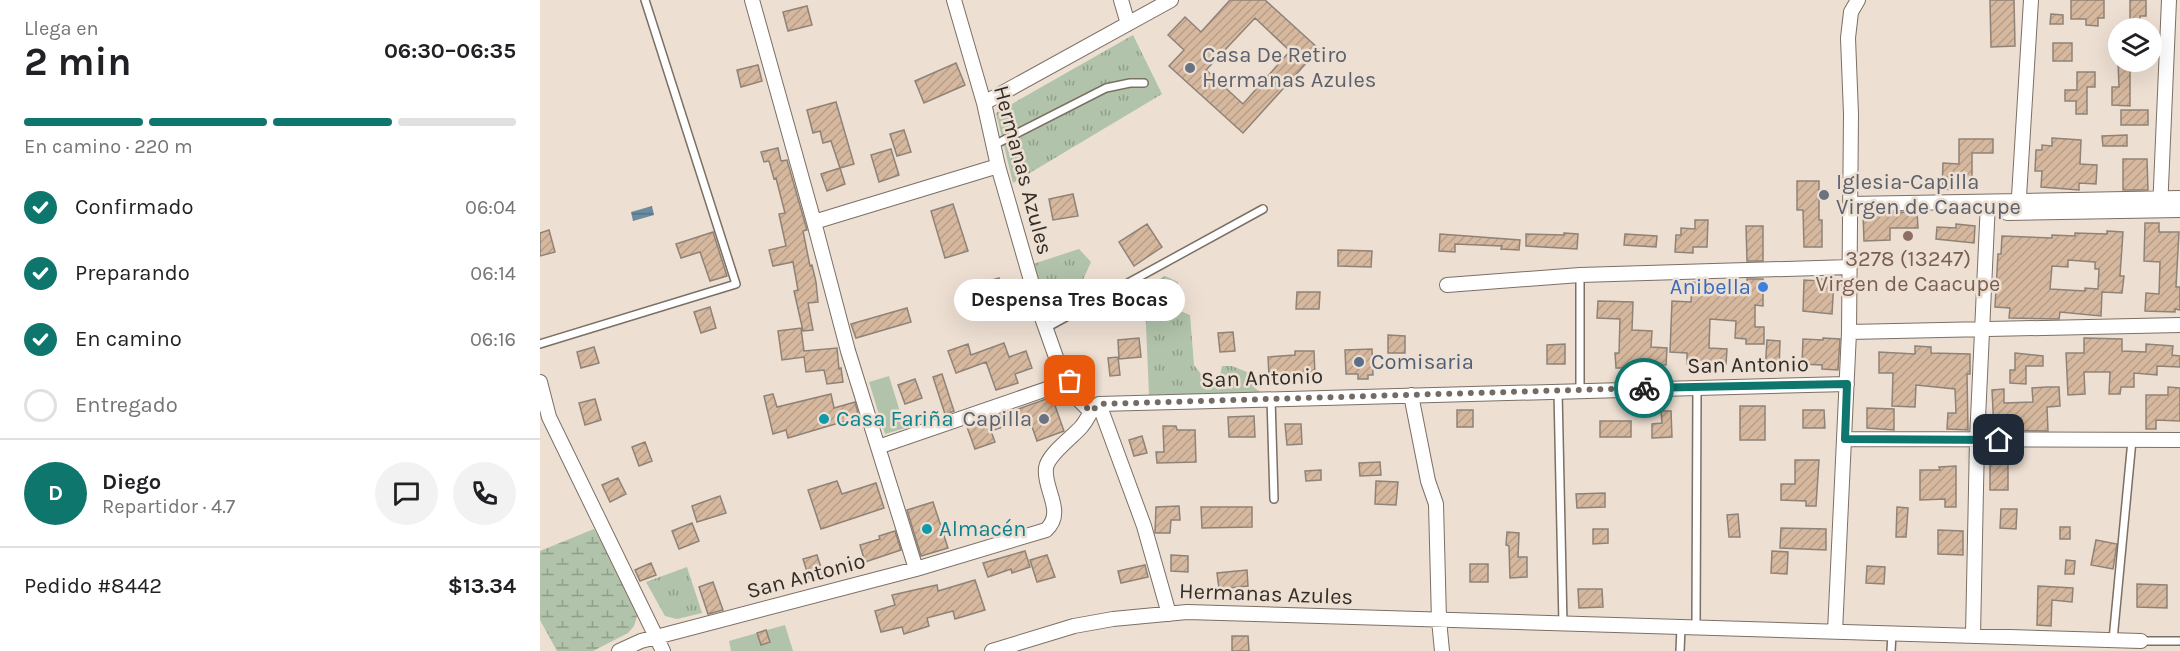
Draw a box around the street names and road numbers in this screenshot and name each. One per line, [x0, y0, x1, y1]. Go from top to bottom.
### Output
street label: Hermanas Azules [988, 82, 1058, 258]
street label: San Antonio [1687, 351, 1809, 379]
street label: San Antonio [1201, 363, 1323, 393]
street label: San Antonio [744, 548, 868, 604]
street label: Hermanas Azules [1178, 578, 1354, 610]

